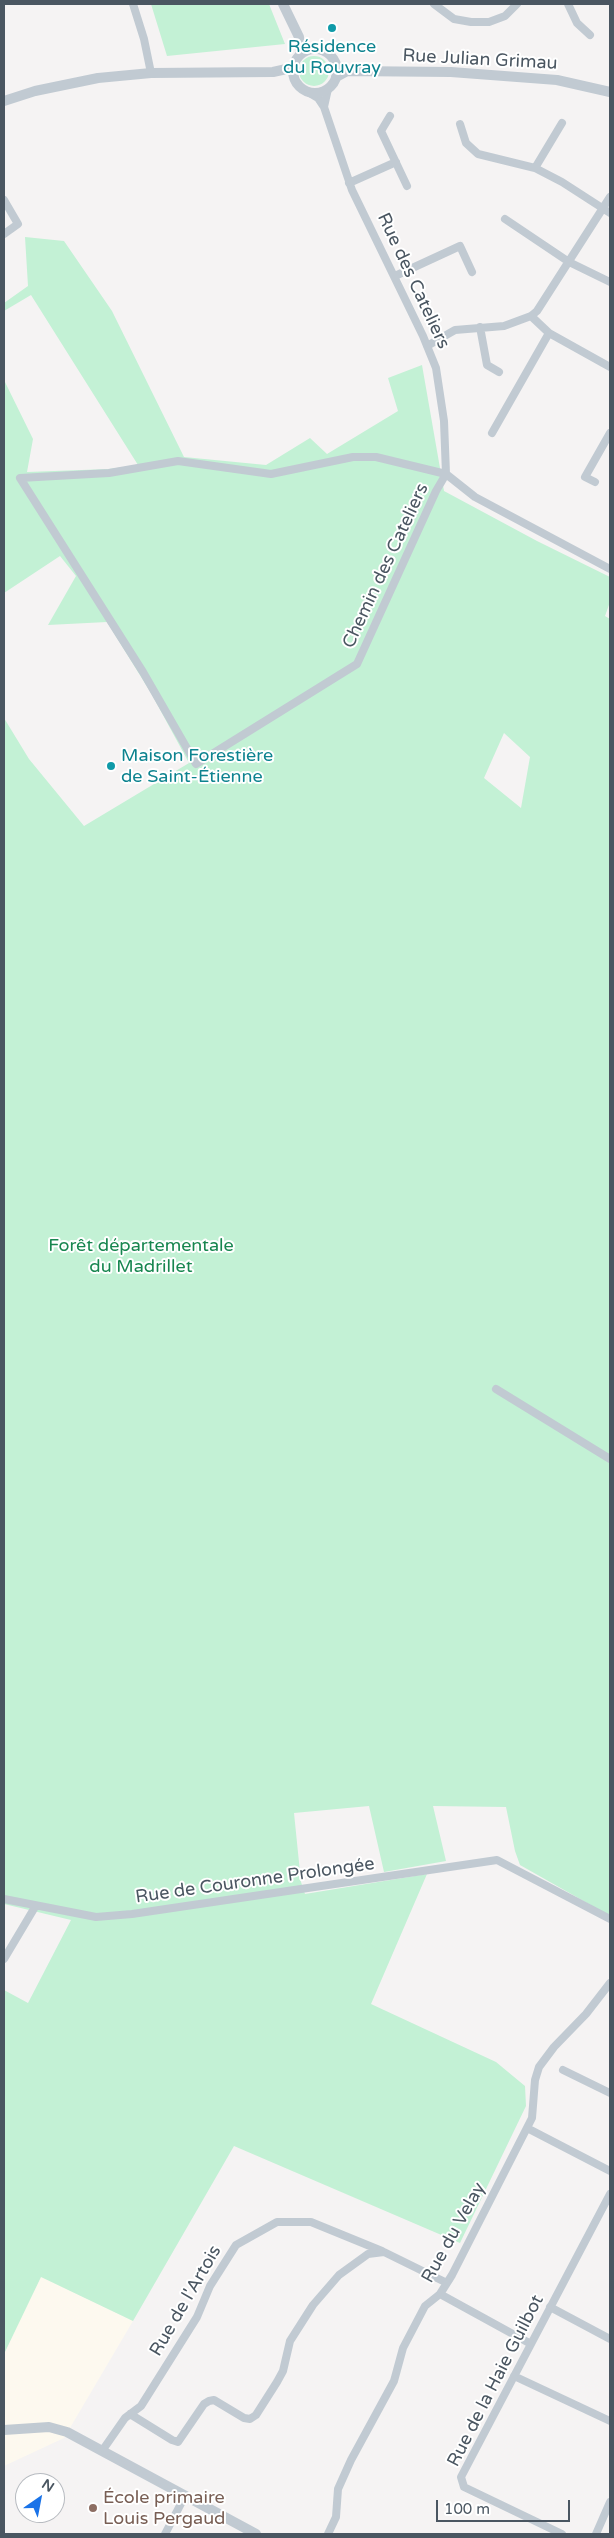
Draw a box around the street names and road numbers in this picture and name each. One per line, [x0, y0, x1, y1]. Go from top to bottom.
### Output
street label: Rue Julian Grimau [402, 45, 558, 75]
street label: Rue des Cateliers [372, 210, 454, 352]
street label: Chemin des Cateliers [338, 480, 434, 652]
street label: Rue de Couronne Prolongée [134, 1854, 376, 1908]
street label: Rue du Velay [418, 2179, 490, 2287]
street label: Rue de l'Artois [146, 2242, 226, 2360]
street label: Rue de la Haie Guilbot [443, 2292, 549, 2470]

